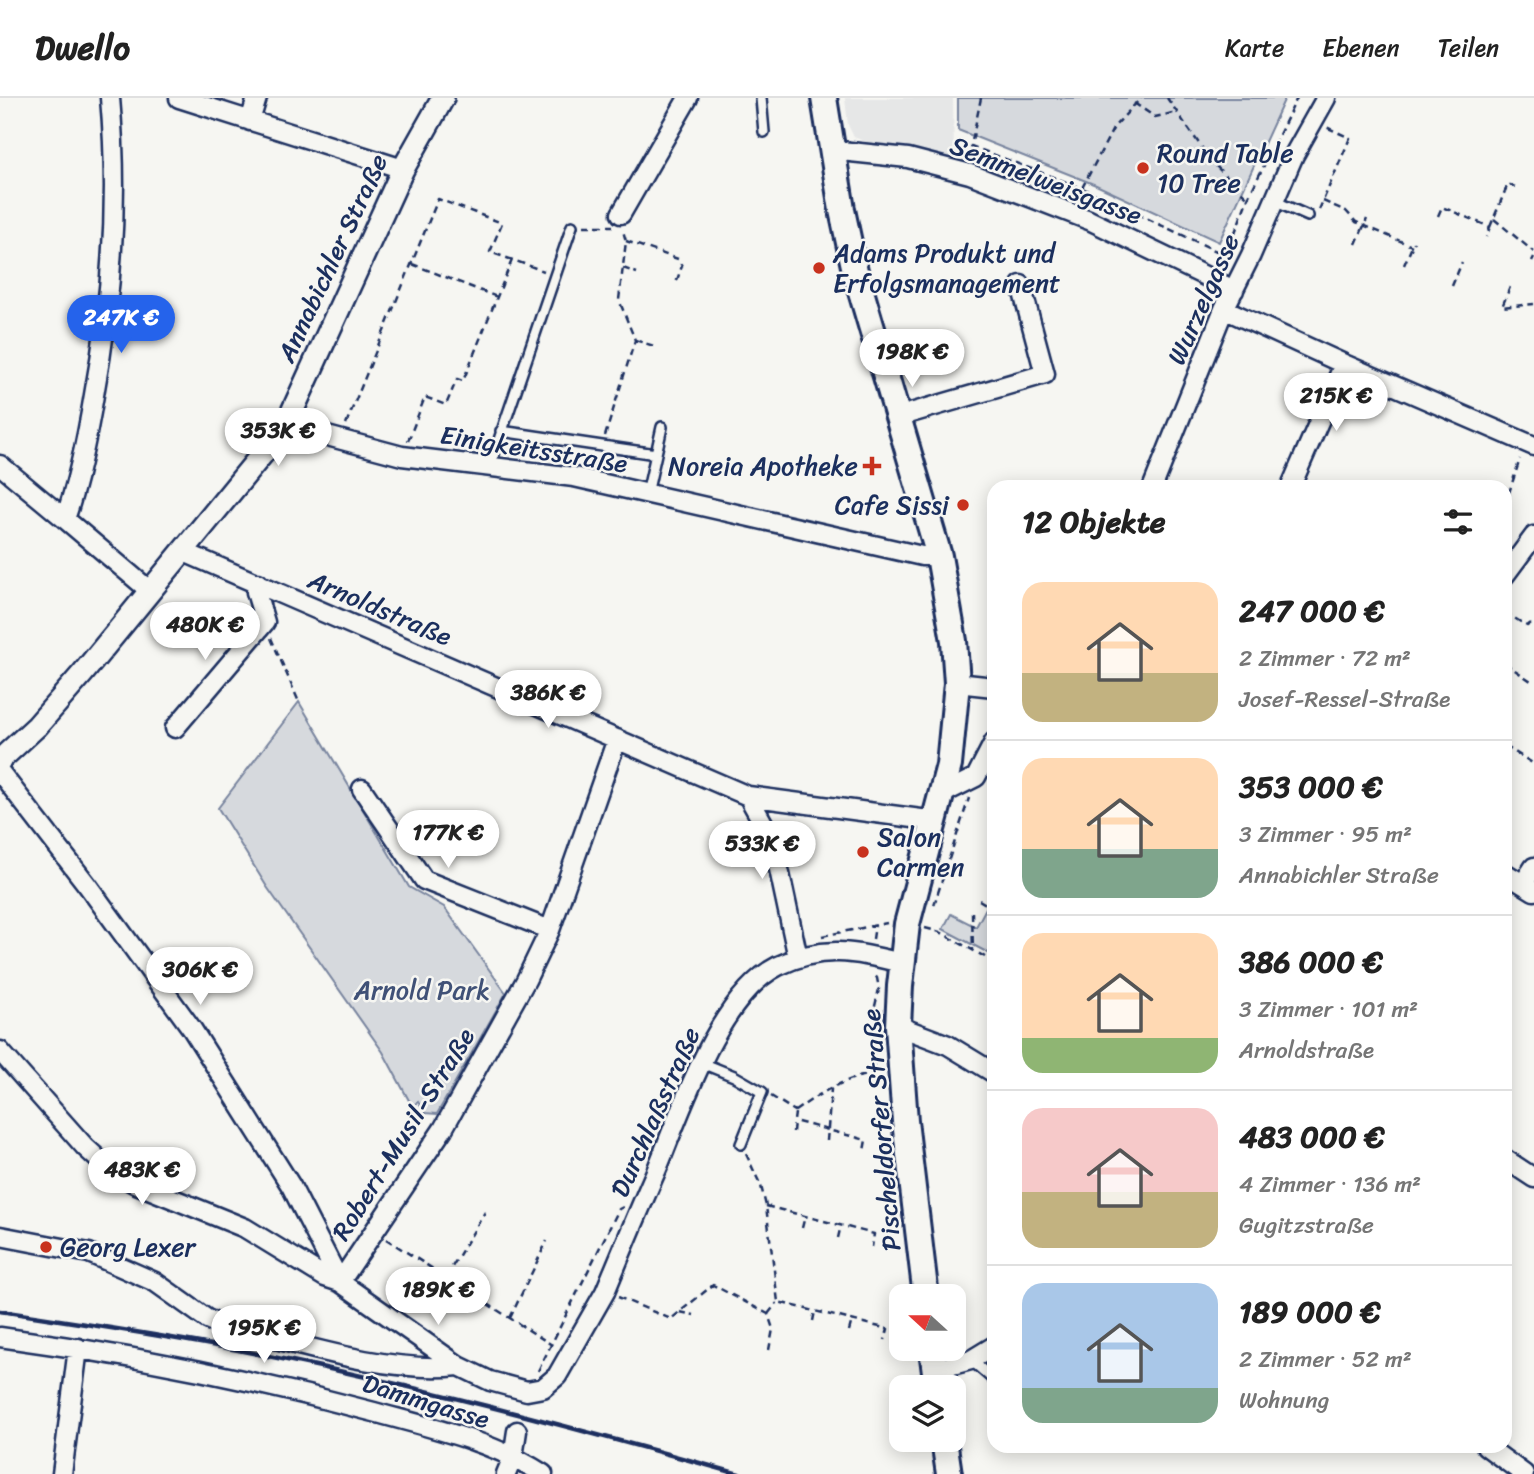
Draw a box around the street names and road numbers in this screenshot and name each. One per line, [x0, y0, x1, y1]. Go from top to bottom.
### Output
street label: Semmelweisgasse [943, 122, 1149, 238]
street label: Annabichler Straße [263, 146, 401, 371]
street label: Wurzelgasse [1154, 226, 1252, 372]
street label: Einigkeitsstraße [437, 412, 631, 487]
street label: Arnoldstraße [300, 557, 460, 659]
street label: Pischeldorfer Straße [847, 1007, 914, 1253]
street label: Robert-Musil-Straße [319, 1018, 488, 1250]
street label: Durchlaßstraße [597, 1019, 713, 1205]
street label: Dammgasse [357, 1360, 496, 1442]

